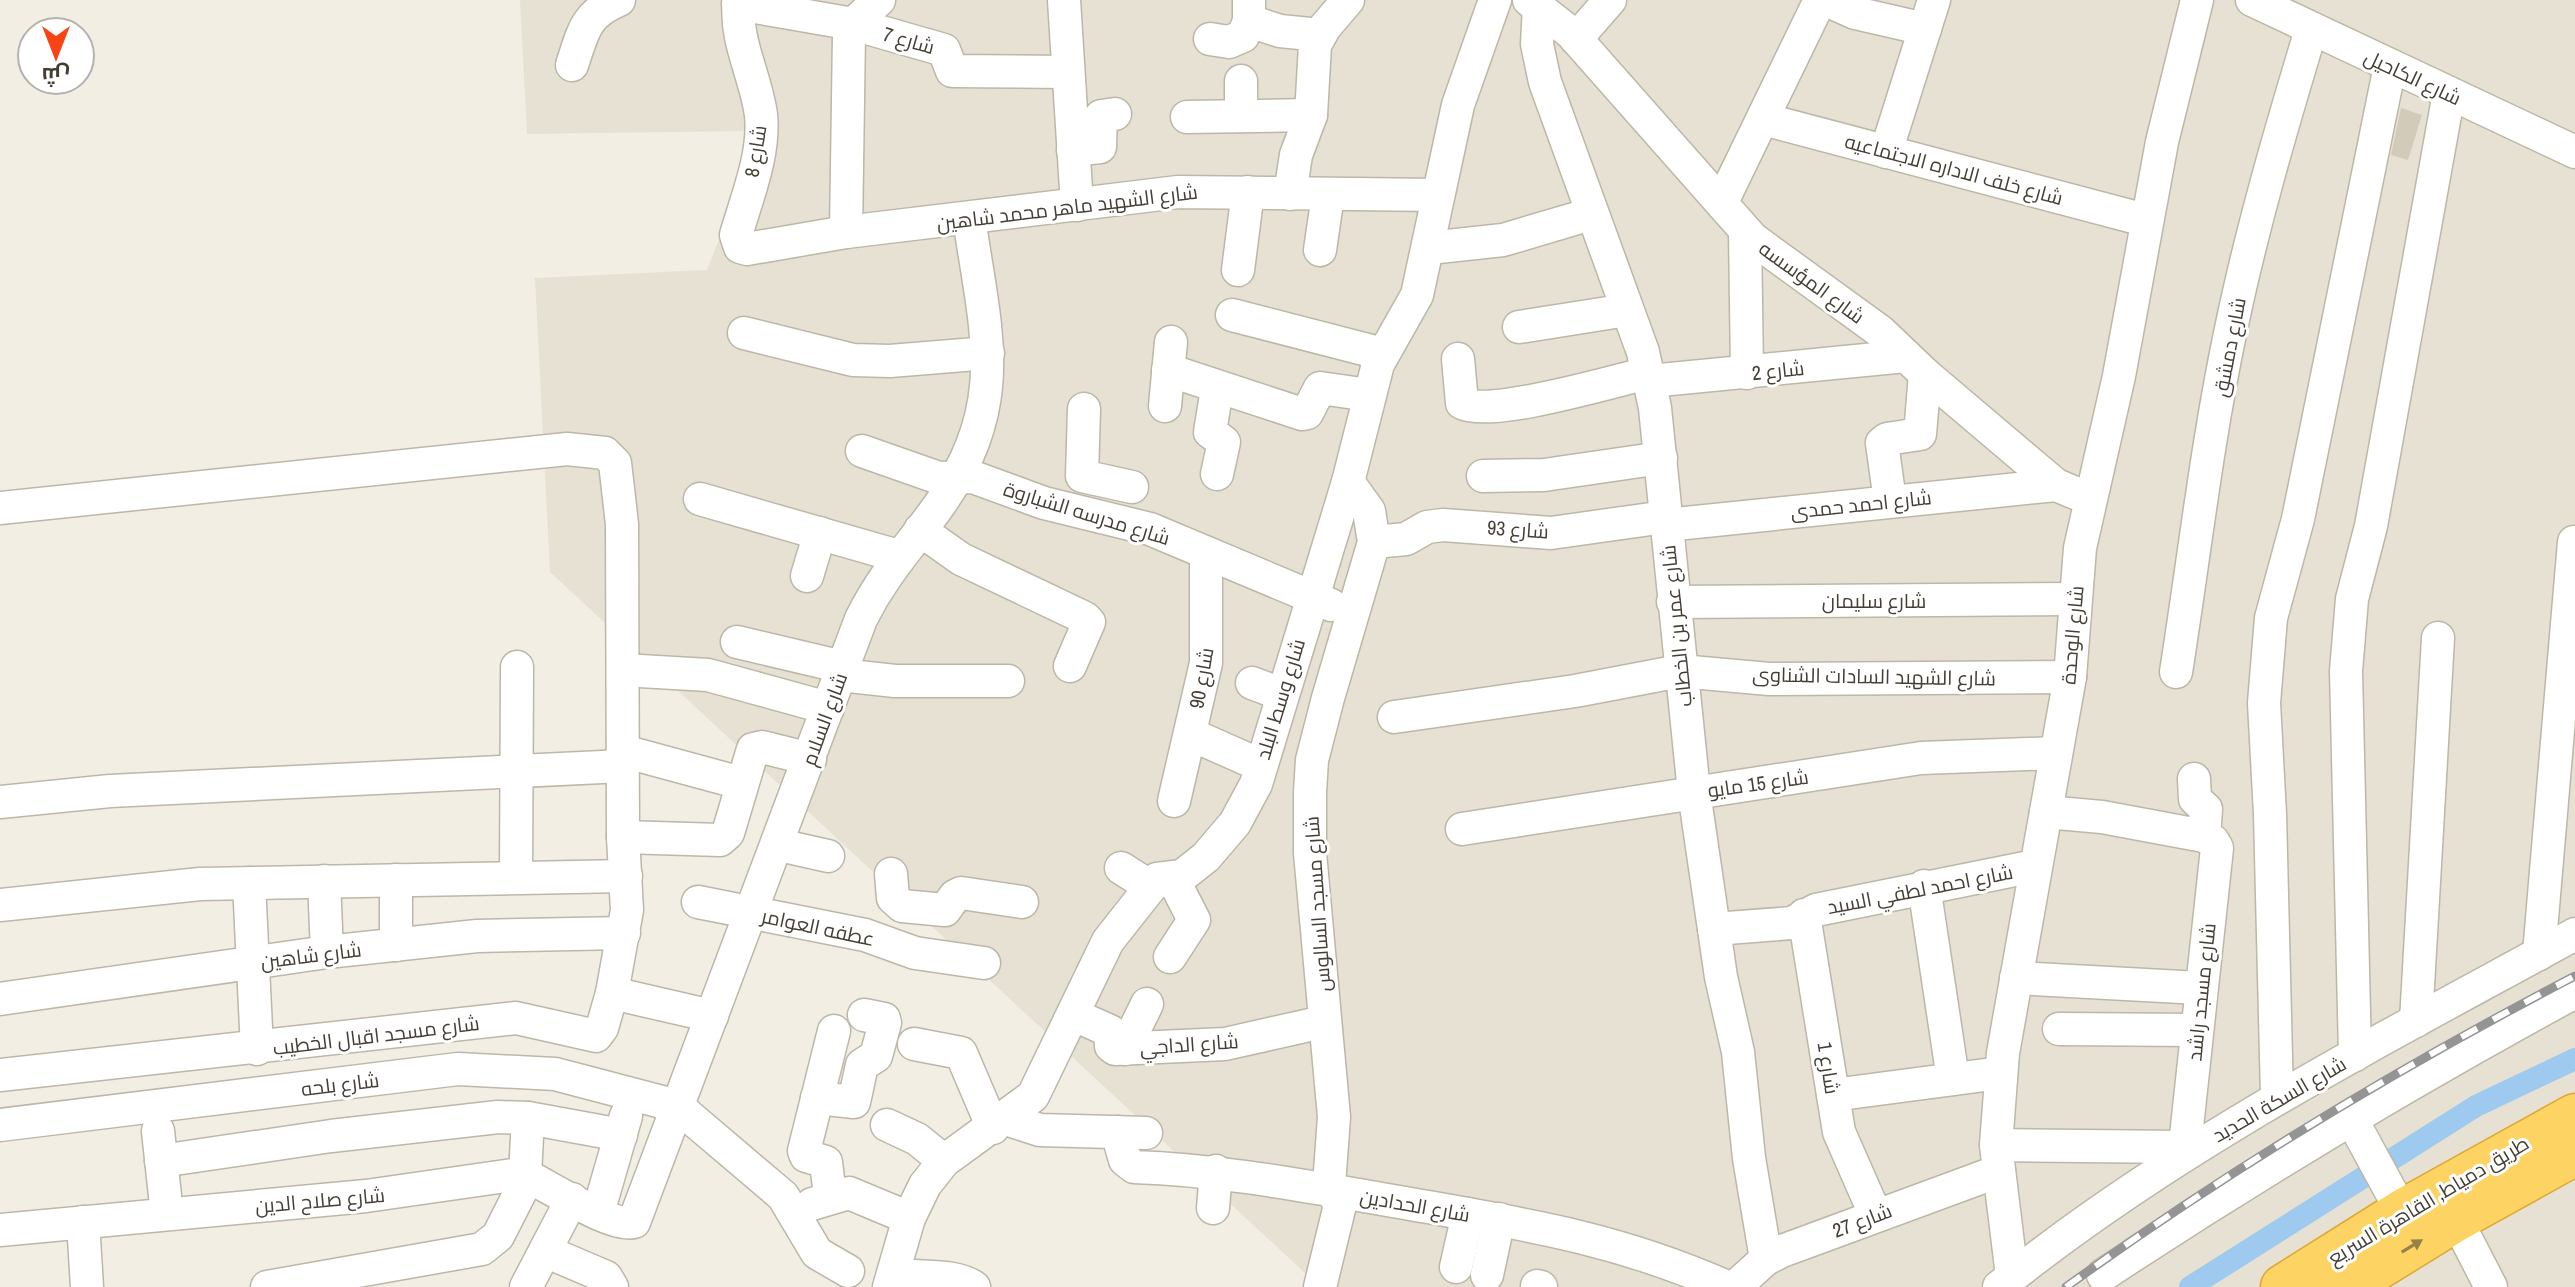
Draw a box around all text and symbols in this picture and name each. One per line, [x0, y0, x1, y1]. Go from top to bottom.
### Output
north arrow [16, 16, 96, 96]
street label: شارع 7 [880, 20, 938, 61]
street label: شارع الكاحيل [2360, 43, 2466, 112]
text: ش [42, 61, 70, 91]
street label: شارع 8 [738, 123, 773, 179]
street label: شارع خلف الاداره الاجتماعيه [1842, 127, 2066, 212]
street label: شارع الشهيد ماهر محمد شاهين [935, 178, 1199, 237]
street label: شارع المؤسسه [1753, 234, 1870, 330]
street label: شارع دمشق [2206, 295, 2253, 399]
street label: شارع 2 [1751, 354, 1806, 387]
street label: شارع مدرسه الشباروة [1000, 475, 1173, 552]
street label: شارع احمد حمدى [1789, 483, 1933, 526]
street label: شارع 93 [1486, 513, 1550, 546]
street label: شارع عمر بن الخطاب [1654, 544, 1699, 708]
street label: شارع الوحدة [2054, 584, 2091, 686]
street label: شارع سليمان [1822, 587, 1926, 615]
street label: شارع وسط البلد [1249, 635, 1312, 763]
street label: شارع 90 [1182, 645, 1221, 711]
street label: شارع الشهيد السادات الشناوى [1752, 660, 1996, 693]
street label: شارع السلام [795, 669, 854, 770]
street label: شارع 15 مايو [1706, 763, 1810, 804]
street label: شارع مسجد السالوس [1297, 815, 1338, 993]
street label: شارع احمد لطفي السيد [1825, 858, 2016, 923]
street label: عطفه العوامر [758, 902, 877, 952]
street label: شارع مسجد راشد [2180, 922, 2223, 1062]
street label: شارع شاهين [259, 935, 363, 976]
street label: شارع مسجد اقبال الخطيب [271, 1009, 481, 1062]
street label: شارع الداجي [1139, 1027, 1240, 1064]
street label: شارع 1 [1811, 1040, 1846, 1096]
street label: شارع السكة الحديد [2207, 1050, 2351, 1149]
street label: شارع بلحه [299, 1066, 381, 1103]
street label: طريق دمياط, القاهرة السريع [2322, 1129, 2534, 1272]
street label: شارع صلاح الدين [254, 1181, 386, 1220]
street label: شارع الحدادين [1358, 1182, 1472, 1229]
street label: شارع 27 [1828, 1196, 1896, 1245]
one-way arrow [2401, 1240, 2423, 1254]

